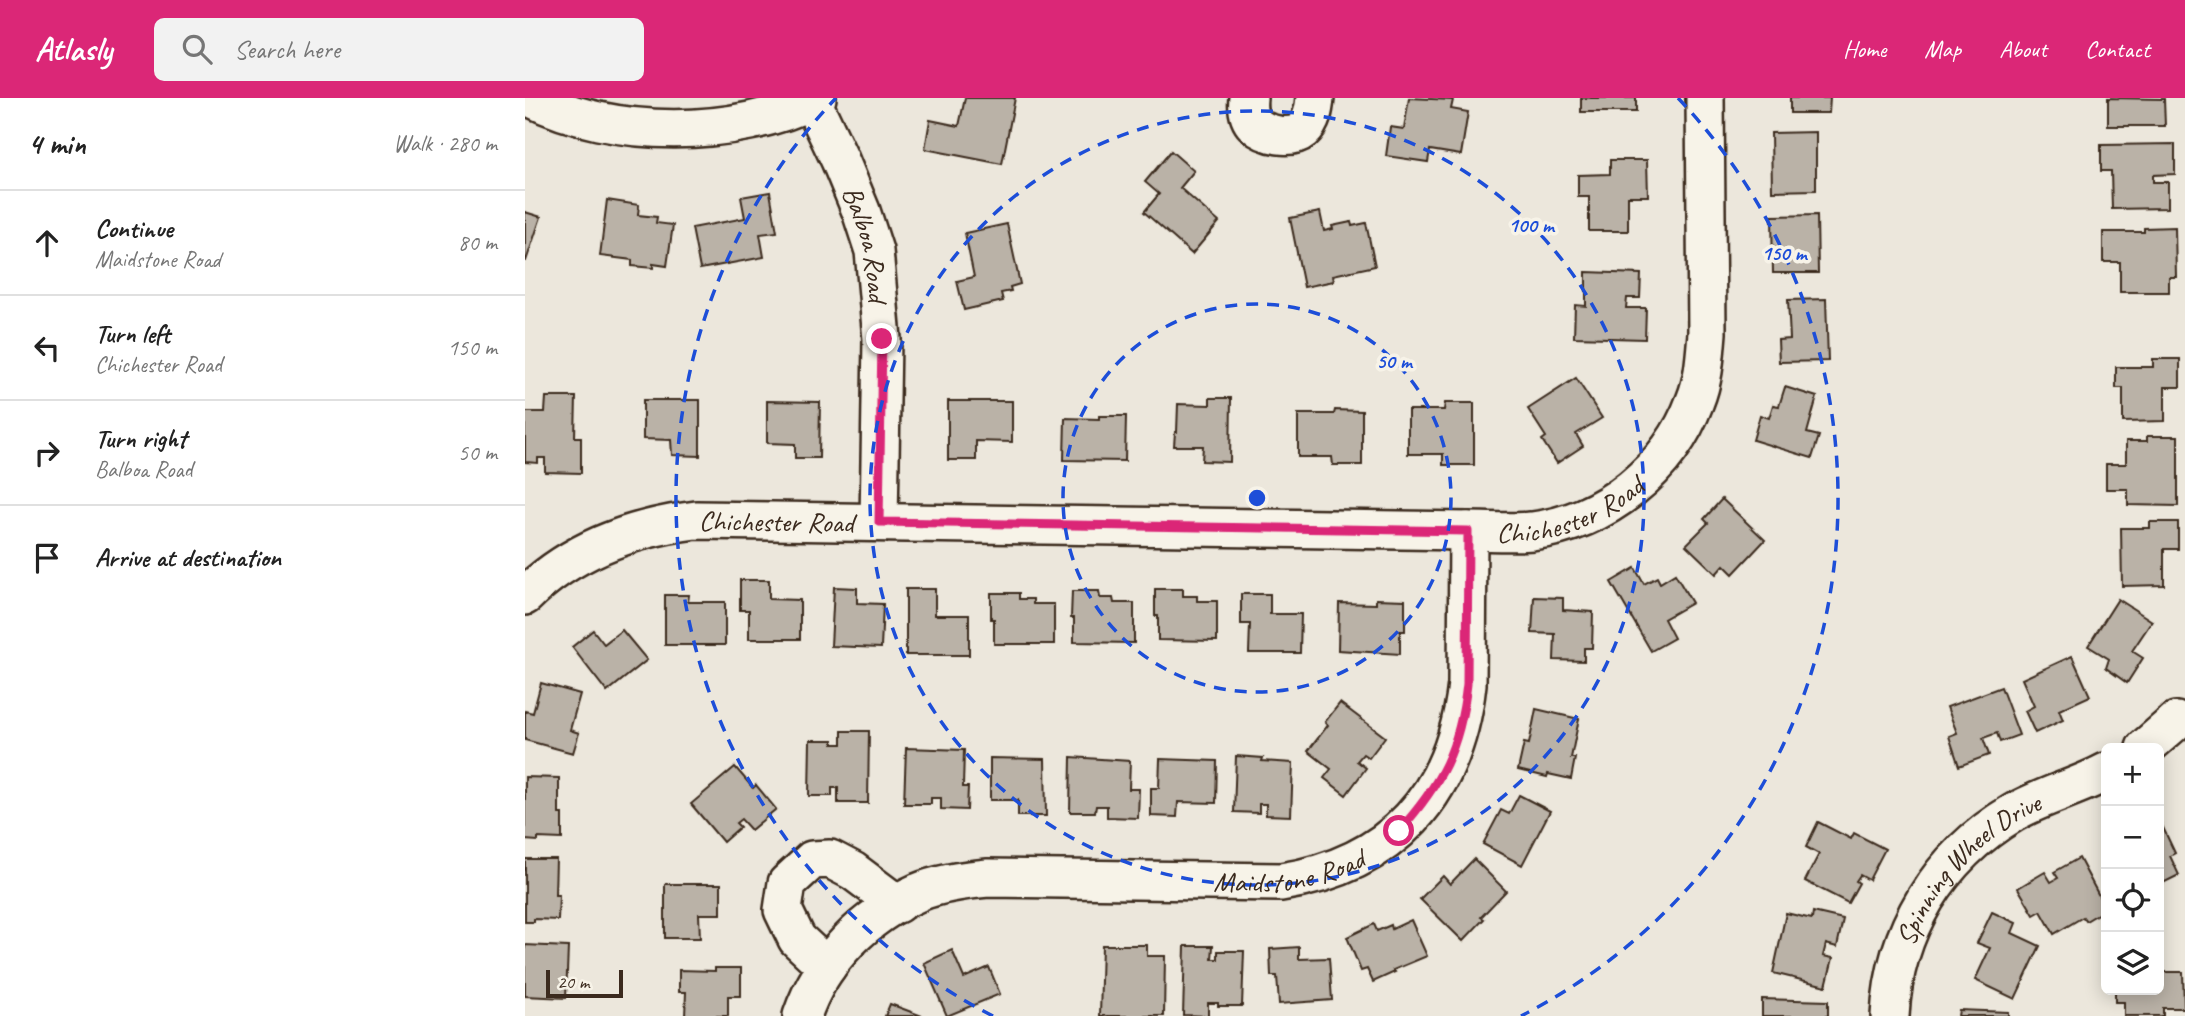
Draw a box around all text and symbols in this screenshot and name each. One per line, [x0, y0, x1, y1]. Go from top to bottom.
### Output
search box [154, 18, 644, 81]
text: Atlasly [35, 28, 112, 70]
icon: search [178, 30, 216, 68]
text: Search here [234, 33, 340, 66]
text: Home [1843, 34, 1886, 64]
text: Map [1924, 34, 1961, 64]
text: About [1999, 34, 2047, 64]
text: Contact [2085, 34, 2150, 64]
text: 4 min [28, 125, 85, 163]
text: Walk · 280 m [393, 129, 497, 158]
street label: Balboa Road [835, 181, 896, 307]
text: Continue [95, 212, 173, 245]
text: 100 m [1508, 212, 1556, 238]
icon: ahead [28, 224, 66, 262]
text: 80 m [458, 228, 497, 257]
text: 150 m [1761, 240, 1809, 266]
text: Maidstone Road [95, 245, 221, 274]
text: Turn left [95, 317, 170, 350]
route end [866, 323, 897, 354]
icon: left [28, 329, 66, 367]
text: 150 m [448, 333, 497, 362]
text: 50 m [1376, 348, 1414, 374]
text: Chichester Road [95, 350, 222, 379]
text: Turn right [95, 422, 186, 455]
icon: right [28, 434, 66, 472]
text: 50 m [458, 438, 497, 467]
text: Balboa Road [95, 455, 193, 484]
street label: Chichester Road [1496, 466, 1654, 550]
centre of rings [1245, 486, 1269, 510]
street label: Chichester Road [699, 503, 858, 540]
icon: arrive [28, 539, 66, 577]
text: Arrive at destination [95, 541, 281, 574]
map controls [2101, 743, 2164, 995]
button: + [2101, 743, 2164, 806]
street label: Spinning Wheel Drive [1888, 784, 2048, 950]
button: − [2101, 806, 2164, 869]
route start [1383, 815, 1414, 846]
street label: Maidstone Road [1213, 839, 1374, 900]
button: locate [2101, 869, 2164, 932]
button: layers [2101, 932, 2164, 995]
scale bar [546, 967, 623, 999]
text: 20 m [557, 970, 589, 994]

